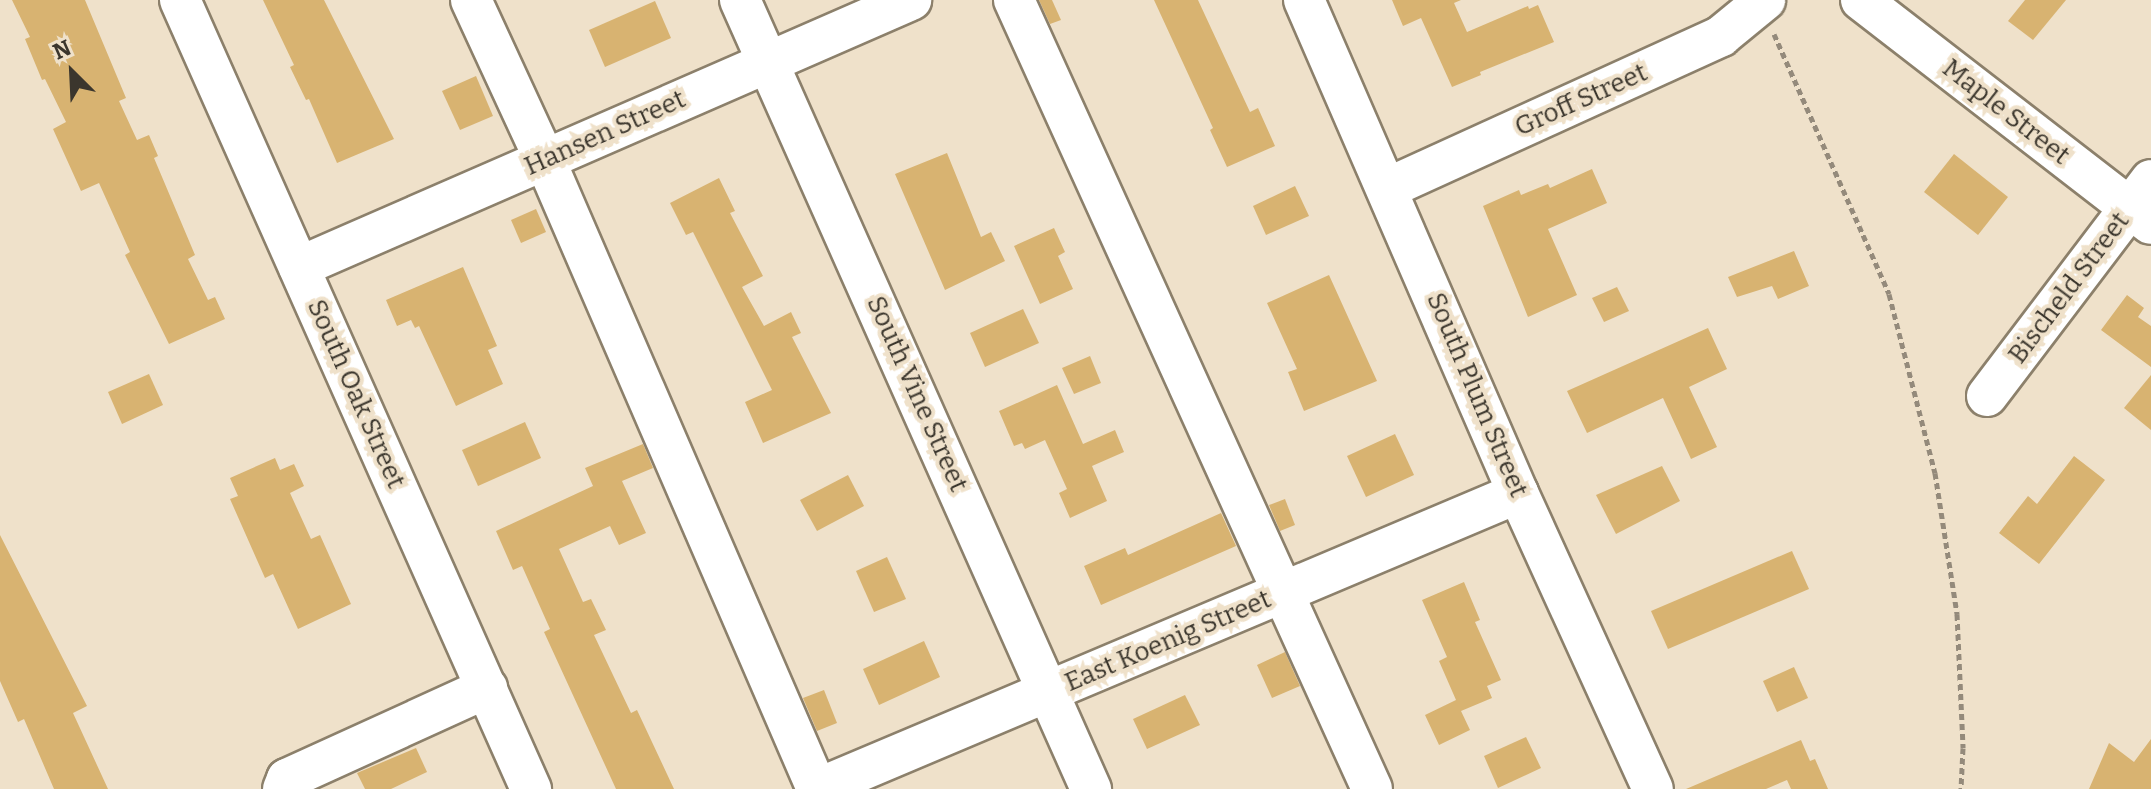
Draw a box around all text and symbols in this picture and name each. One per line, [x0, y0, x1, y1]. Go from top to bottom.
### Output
north arrow [32, 32, 112, 112]
text: N [49, 34, 75, 65]
street label: Maple Street [1936, 53, 2076, 171]
street label: Groff Street [1510, 57, 1652, 143]
street label: Hansen Street [520, 84, 690, 182]
street label: Bischeld Street [2002, 206, 2136, 370]
street label: South Plum Street [1420, 288, 1534, 502]
street label: South Vine Street [860, 291, 974, 497]
street label: South Oak Street [300, 295, 412, 493]
street label: East Koenig Street [1060, 584, 1276, 698]

